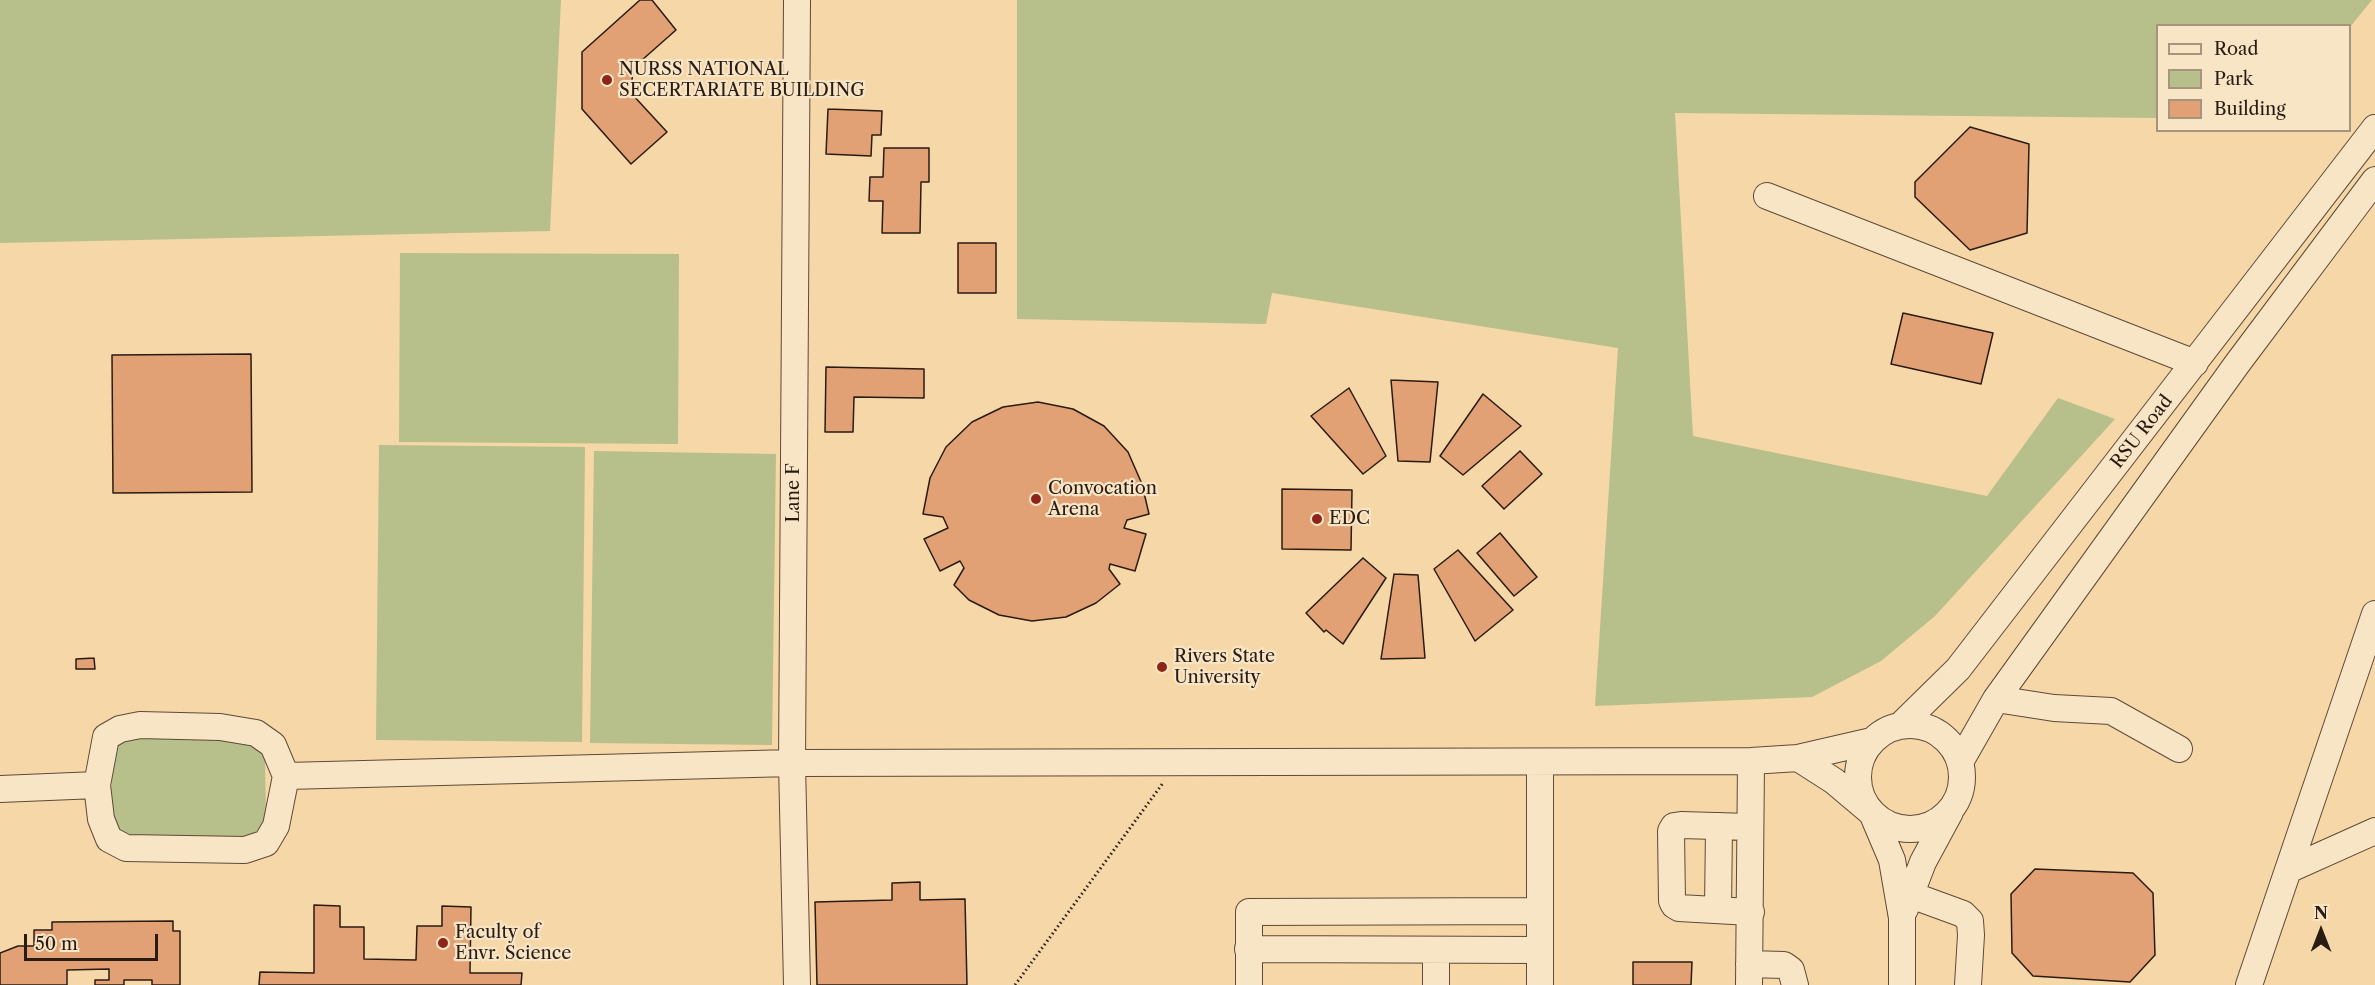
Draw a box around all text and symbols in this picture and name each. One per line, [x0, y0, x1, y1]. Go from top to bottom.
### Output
legend [2156, 24, 2351, 132]
text: Road [2214, 38, 2259, 60]
place label: NURSS NATIONAL SECERTARIATE BUILDING [619, 59, 865, 101]
text: Park [2214, 68, 2253, 90]
marker: NURSS NATIONAL SECERTARIATE BUILDING [600, 73, 614, 87]
text: Building [2214, 98, 2286, 120]
street label: RSU Road [2107, 391, 2177, 473]
street label: Lane F [783, 463, 805, 523]
place label: Convocation Arena [1048, 478, 1157, 520]
marker: Convocation Arena [1029, 492, 1043, 506]
place label: EDC [1329, 508, 1370, 530]
marker: EDC [1310, 512, 1324, 526]
place label: Rivers State University [1174, 646, 1275, 688]
marker: Rivers State University [1155, 660, 1169, 674]
north arrow [2291, 901, 2351, 961]
text: N [2314, 903, 2328, 923]
scale bar [27, 922, 160, 960]
place label: Faculty of Envr. Science [455, 922, 571, 964]
text: 50 m [35, 933, 78, 955]
marker: Faculty of Envr. Science [436, 936, 450, 950]

